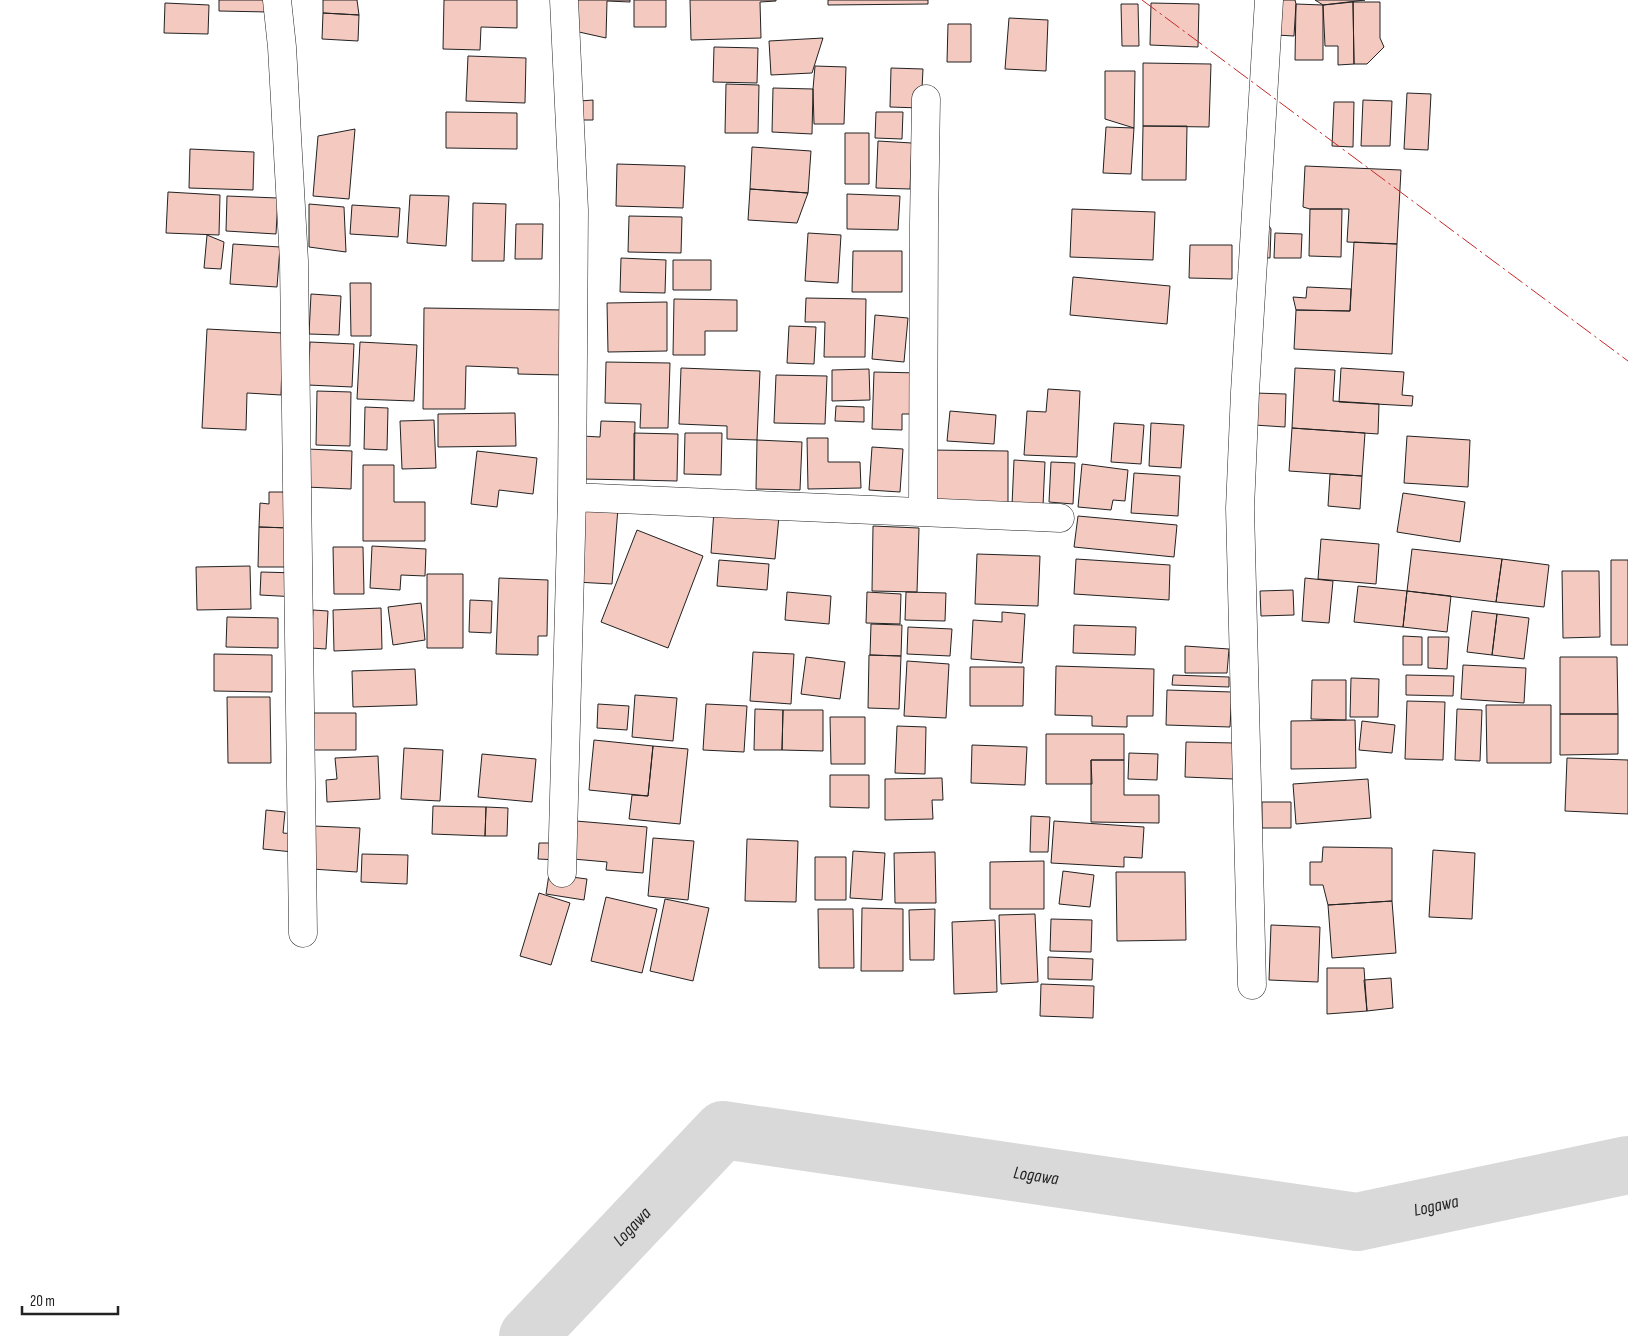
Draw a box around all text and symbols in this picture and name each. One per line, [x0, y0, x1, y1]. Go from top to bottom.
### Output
water label: Logawa [1012, 1162, 1061, 1189]
water label: Logawa [1412, 1190, 1461, 1220]
water label: Logawa [609, 1202, 656, 1250]
scale bar [22, 1284, 119, 1316]
text: 20 m [30, 1292, 55, 1311]

